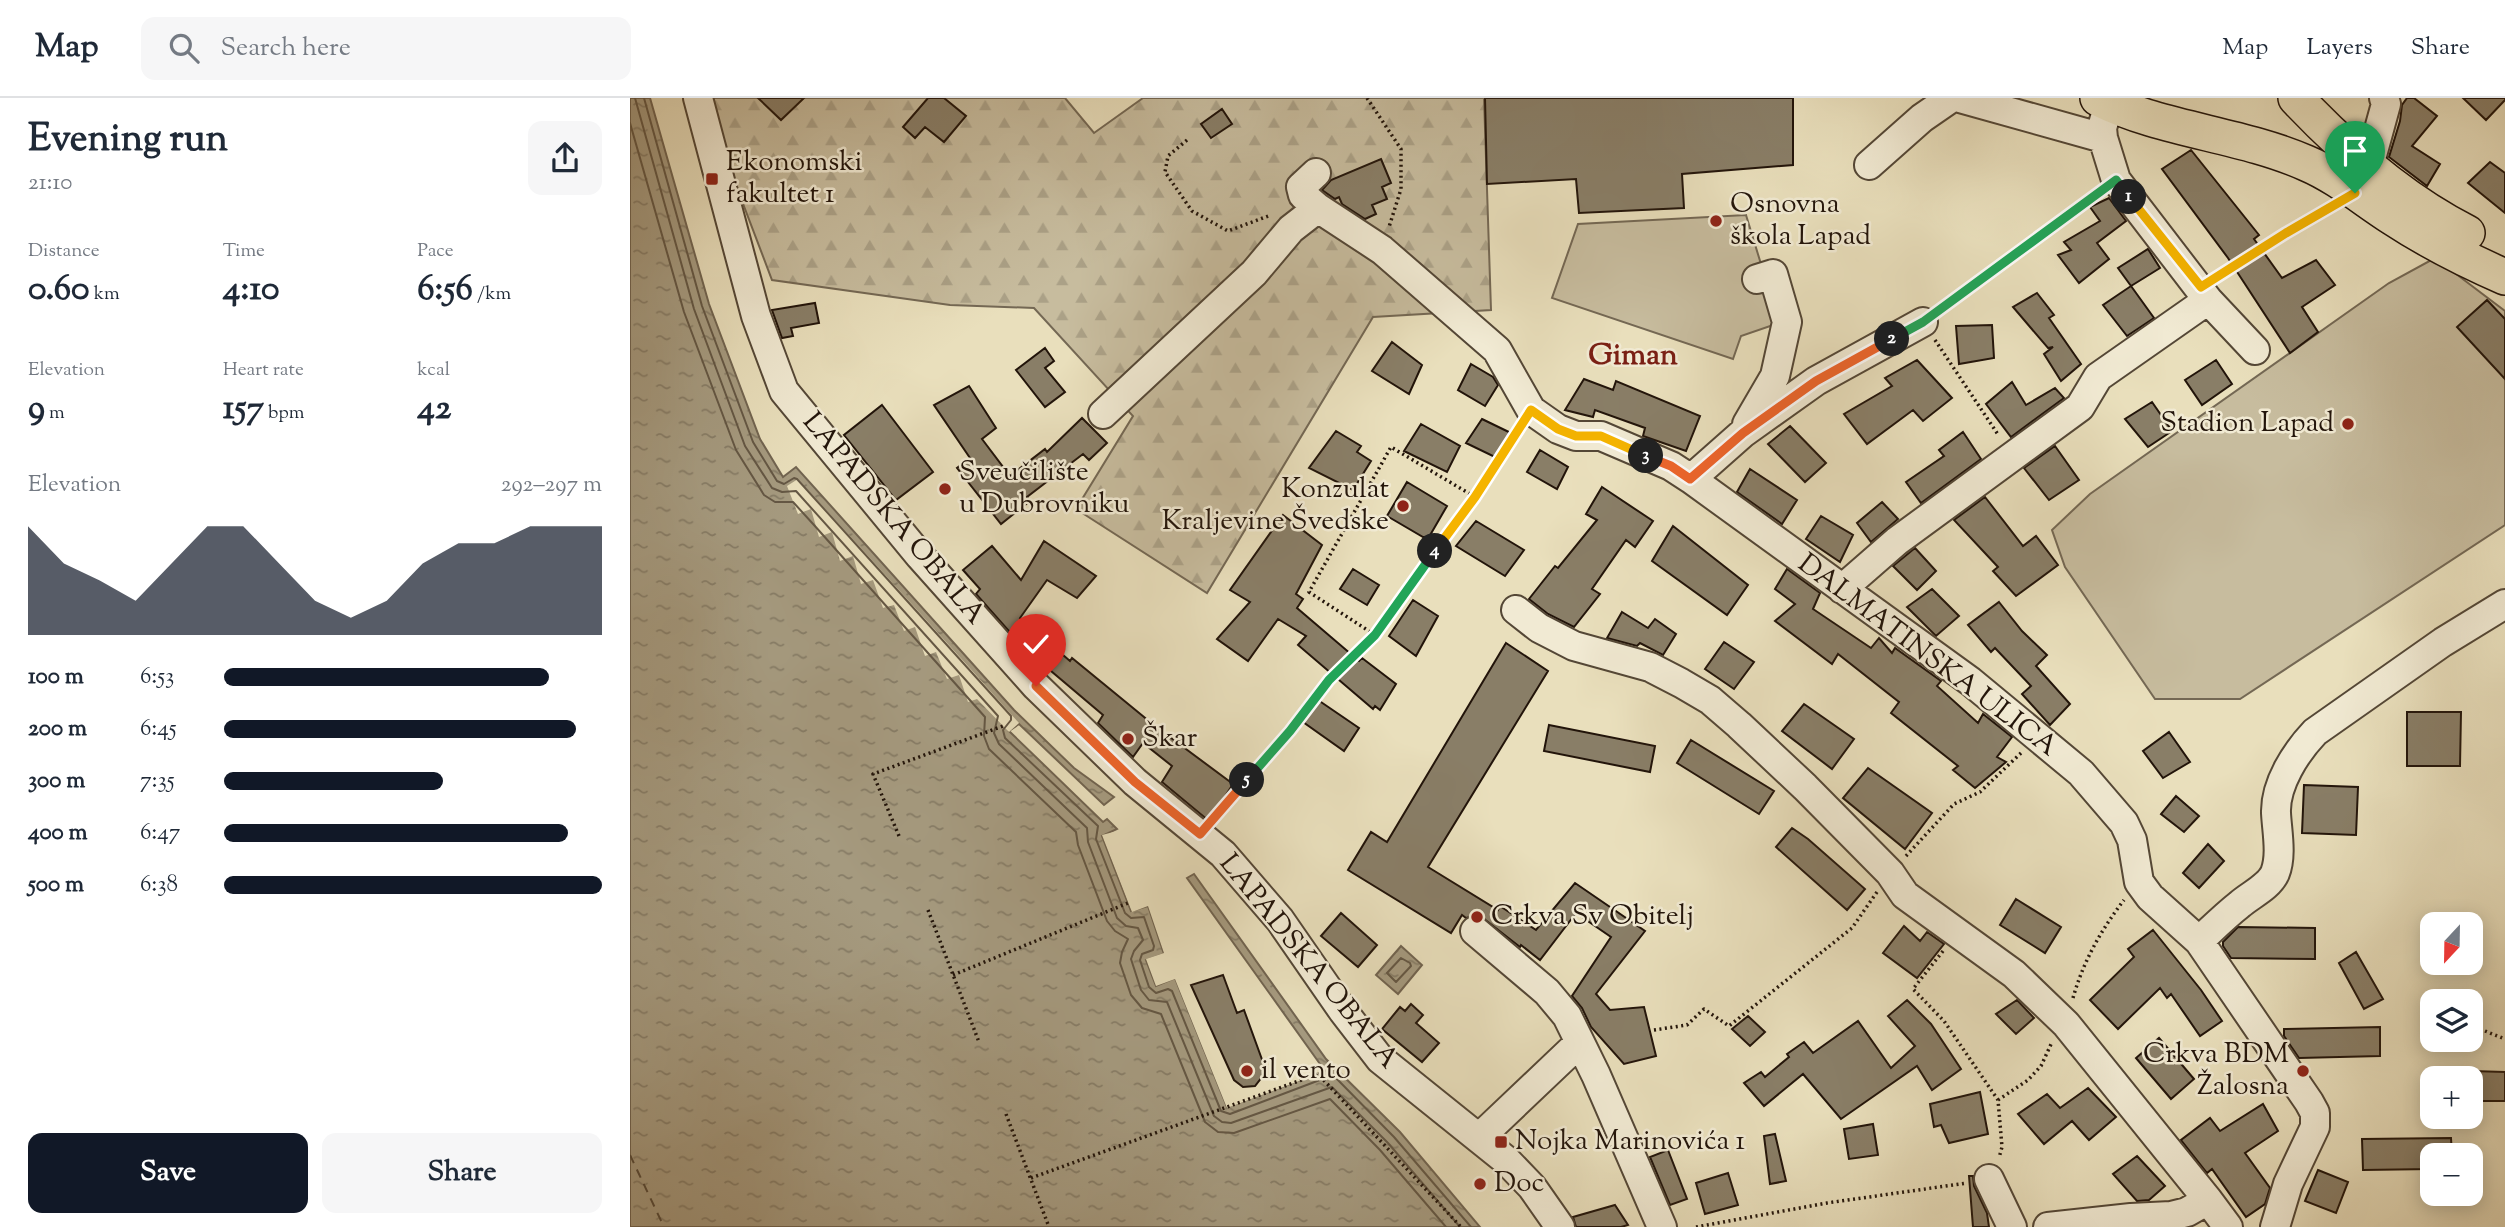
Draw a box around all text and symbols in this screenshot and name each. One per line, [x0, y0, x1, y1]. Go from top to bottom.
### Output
search box [141, 17, 631, 80]
text: Map [35, 24, 99, 72]
icon: search [165, 29, 203, 67]
text: Search here [221, 30, 351, 67]
text: Map [2222, 31, 2268, 65]
text: Layers [2306, 31, 2373, 65]
text: Share [2411, 31, 2470, 65]
text: Evening run [28, 114, 228, 168]
button: share [528, 121, 602, 195]
pin [2325, 121, 2385, 193]
icon: arrive [2336, 132, 2374, 170]
place label: Ekonomski fakultet 1 [726, 143, 863, 215]
text: 21:10 [28, 167, 72, 200]
marker: Ekonomski fakultet 1 [704, 171, 720, 187]
pin: 1 [2112, 180, 2146, 214]
text: 1 [2125, 183, 2132, 210]
place label: Osnovna škola Lapad [1730, 185, 1871, 257]
marker: Osnovna škola Lapad [1708, 213, 1724, 229]
text: Distance [28, 238, 100, 265]
text: Time [223, 238, 265, 265]
text: Pace [417, 238, 454, 265]
text: 0.60 [28, 265, 90, 316]
text: 4:10 [223, 265, 279, 316]
text: 6:56 [417, 265, 473, 316]
text: km [90, 281, 120, 308]
text: /km [473, 281, 511, 308]
pin: 2 [1874, 322, 1910, 356]
text: 2 [1887, 325, 1896, 352]
district label: Giman [1588, 335, 1678, 378]
text: Elevation [28, 357, 105, 384]
text: Heart rate [223, 357, 304, 384]
text: kcal [417, 357, 450, 384]
text: 9 [28, 384, 45, 435]
text: 157 [223, 384, 264, 435]
text: 42 [417, 384, 451, 435]
text: m [45, 400, 65, 427]
text: bpm [264, 400, 305, 427]
street label: LAPADSKA OBALA [792, 404, 994, 634]
place label: Stadion Lapad [2160, 404, 2334, 444]
marker: Stadion Lapad [2340, 416, 2356, 432]
pin: 3 [1628, 438, 1664, 474]
text: 3 [1642, 442, 1649, 469]
place label: Sveučilište u Dubrovniku [959, 453, 1129, 525]
text: Elevation [28, 469, 121, 502]
text: 292–297 m [501, 469, 602, 502]
place label: Konzulat Kraljevine Švedske [1162, 470, 1389, 542]
marker: Sveučilište u Dubrovniku [937, 481, 953, 497]
marker: Konzulat Kraljevine Švedske [1395, 498, 1411, 514]
pin: 4 [1418, 533, 1452, 568]
text: 4 [1430, 537, 1439, 564]
street label: DALMATINSKA ULICA [1789, 545, 2066, 767]
pin [1006, 614, 1066, 686]
icon: check [1017, 625, 1055, 663]
text: 100 m [28, 661, 84, 694]
text: 6:53 [140, 661, 174, 694]
text: 200 m [28, 713, 87, 746]
text: 6:45 [140, 713, 177, 746]
place label: Škar [1142, 719, 1198, 759]
marker: Škar [1120, 731, 1136, 747]
pin: 5 [1230, 762, 1264, 798]
text: 300 m [28, 765, 85, 798]
text: 7:35 [140, 765, 175, 798]
text: 5 [1243, 766, 1250, 793]
text: 400 m [28, 817, 88, 850]
text: 6:47 [140, 817, 180, 850]
street label: LAPADSKA OBALA [1209, 846, 1408, 1078]
text: 500 m [28, 869, 84, 902]
text: 6:38 [140, 869, 178, 902]
place label: Crkva Sv Obitelj [1491, 897, 1694, 937]
marker: Crkva Sv Obitelj [1469, 909, 1485, 925]
north arrow [2420, 912, 2483, 975]
map controls [2420, 912, 2483, 1206]
button: layers [2420, 989, 2483, 1052]
place label: Crkva BDM Žalosna [2143, 1035, 2289, 1107]
place label: il vento [1261, 1051, 1351, 1091]
marker: il vento [1239, 1063, 1255, 1079]
marker: Crkva BDM Žalosna [2295, 1063, 2311, 1079]
button: + [2420, 1066, 2483, 1129]
place label: Nojka Marinovića 1 [1515, 1122, 1745, 1162]
button: Save [28, 1133, 308, 1213]
button: Share [322, 1133, 602, 1213]
marker: Nojka Marinovića 1 [1493, 1134, 1509, 1150]
button: − [2420, 1143, 2483, 1206]
place label: Doc [1494, 1164, 1544, 1204]
marker: Doc [1472, 1176, 1488, 1192]

